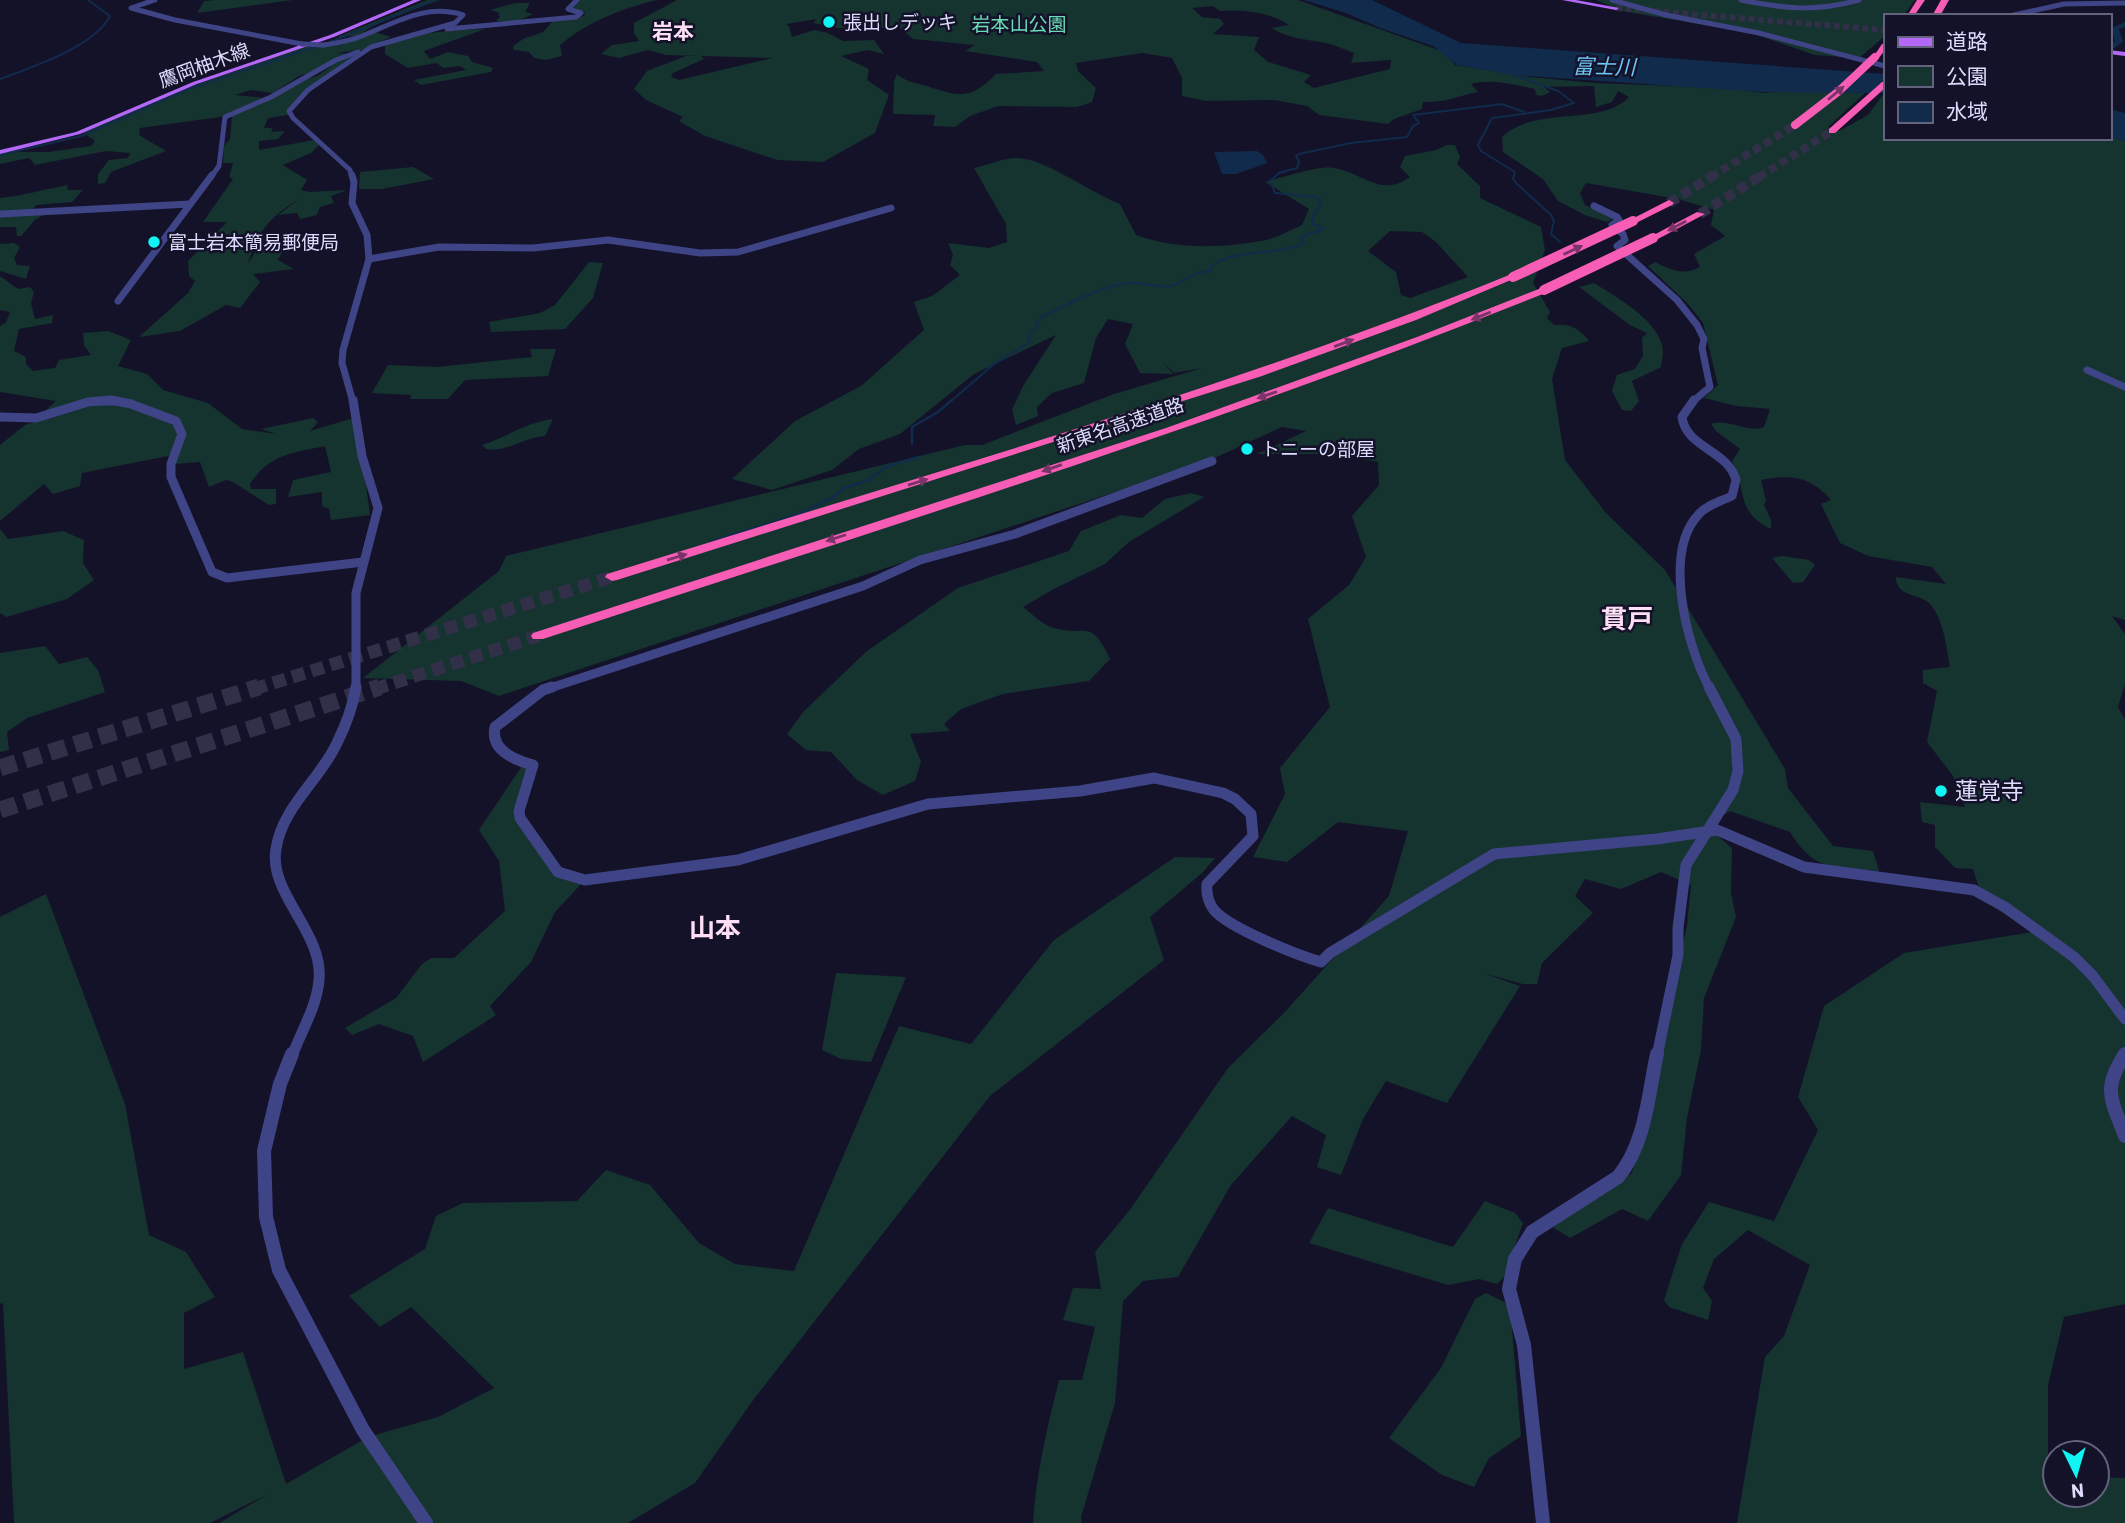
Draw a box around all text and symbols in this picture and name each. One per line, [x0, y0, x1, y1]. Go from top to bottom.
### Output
place label: 張出しデッキ [843, 10, 957, 33]
park label: 岩本山公園 [971, 12, 1067, 35]
marker: 張出しデッキ [821, 14, 837, 30]
legend [1884, 14, 2111, 140]
district label: 岩本 [652, 18, 694, 43]
text: 道路 [1946, 28, 1988, 53]
street label: 鷹岡柚木線 [155, 37, 252, 92]
water label: 富士川 [1572, 52, 1638, 79]
text: 公園 [1946, 63, 1988, 88]
one-way arrow [1828, 86, 1845, 101]
text: 水域 [1946, 98, 1988, 123]
one-way arrow [1667, 220, 1687, 232]
place label: 富士岩本簡易郵便局 [168, 230, 339, 253]
marker: 富士岩本簡易郵便局 [146, 234, 162, 250]
one-way arrow [1563, 244, 1583, 256]
one-way arrow [1470, 310, 1491, 321]
one-way arrow [1334, 338, 1355, 349]
one-way arrow [1257, 390, 1278, 401]
street label: 新東名高速道路 [1053, 392, 1186, 457]
place label: トニーの部屋 [1261, 437, 1375, 460]
marker: トニーの部屋 [1239, 441, 1255, 457]
one-way arrow [1041, 463, 1062, 474]
one-way arrow [908, 476, 929, 487]
one-way arrow [825, 534, 846, 544]
one-way arrow [667, 551, 688, 561]
district label: 貫戸 [1601, 602, 1653, 633]
place label: 蓮覚寺 [1955, 776, 2024, 804]
marker: 蓮覚寺 [1933, 783, 1949, 799]
district label: 山本 [689, 911, 741, 942]
north arrow [2041, 1439, 2111, 1509]
text: N [2070, 1479, 2085, 1503]

